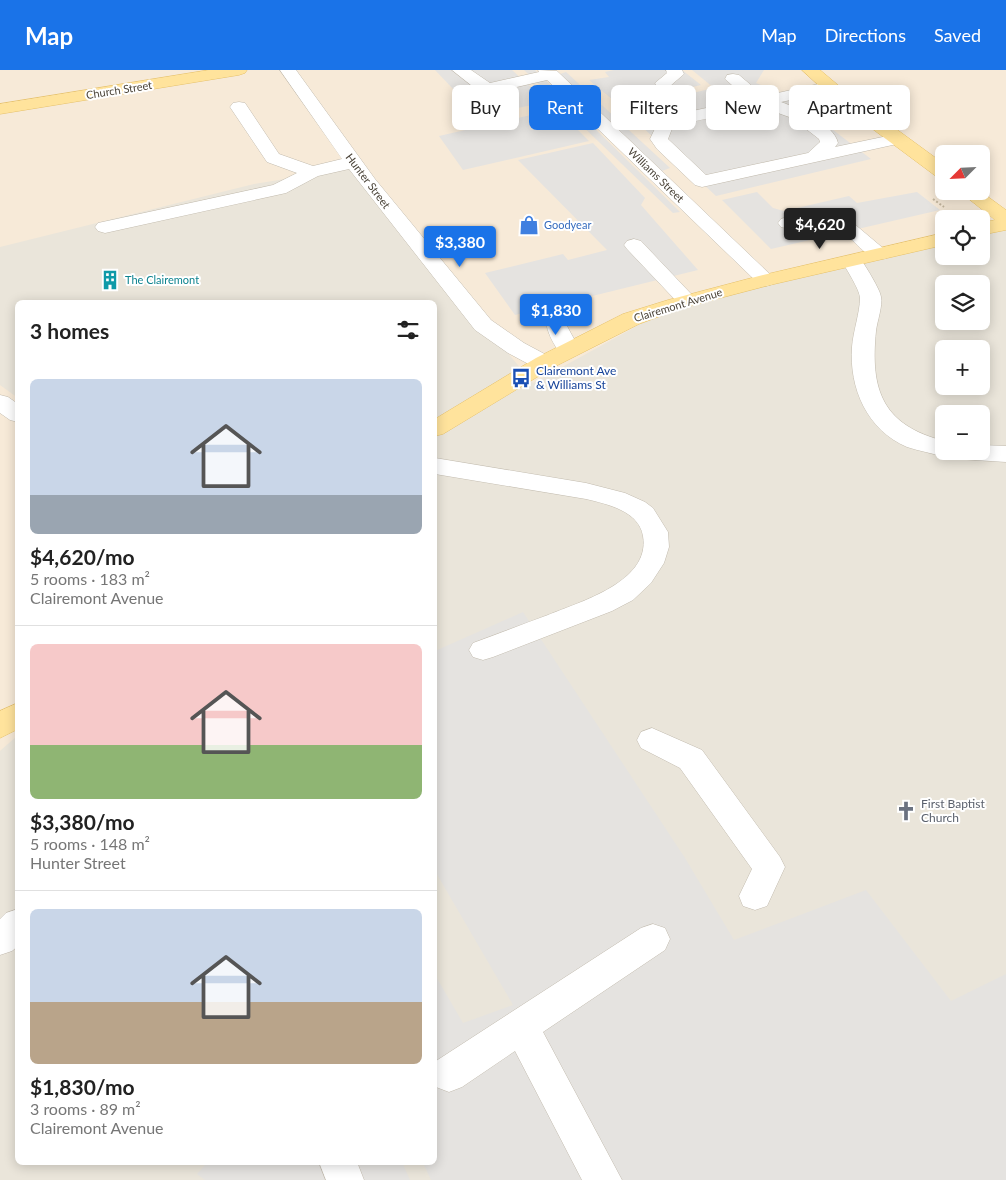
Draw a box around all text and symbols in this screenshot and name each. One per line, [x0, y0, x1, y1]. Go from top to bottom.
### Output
text: Map [25, 21, 73, 50]
text: Map [761, 24, 797, 46]
text: Directions [825, 24, 906, 46]
text: Saved [934, 24, 981, 46]
street label: Church Street [85, 78, 153, 101]
chip: Buy [452, 85, 519, 130]
chip: Rent [529, 85, 601, 130]
chip: Filters [611, 85, 696, 130]
chip: New [706, 85, 779, 130]
chip: Apartment [789, 85, 910, 130]
street label: Williams Street [626, 145, 687, 205]
north arrow [935, 145, 990, 200]
map controls [935, 145, 990, 460]
street label: Hunter Street [343, 151, 393, 211]
pin: $4,620 [779, 208, 861, 250]
button: locate [935, 210, 990, 265]
shop icon: Goodyear [518, 214, 540, 236]
text: $4,620 [795, 214, 845, 233]
place label: Goodyear [544, 218, 591, 231]
pin: $3,380 [419, 226, 501, 268]
text: $3,380 [435, 232, 485, 251]
building icon: The Clairemont [99, 269, 121, 291]
place label: The Clairemont [125, 273, 199, 286]
button: layers [935, 275, 990, 330]
street label: Clairemont Avenue [632, 285, 724, 324]
pin: $1,830 [515, 294, 597, 336]
text: $1,830 [531, 300, 581, 319]
icon: filters [394, 316, 422, 344]
text: 3 homes [30, 318, 109, 343]
button: + [935, 340, 990, 395]
place label: Clairemont Ave & Williams St [536, 363, 616, 392]
bus stop icon: Clairemont Ave & Williams St [510, 367, 532, 389]
button: − [935, 405, 990, 460]
icon: home [181, 411, 271, 501]
text: $4,620/mo [30, 544, 135, 569]
text: 5 rooms · 183 m² [30, 569, 150, 588]
text: Clairemont Avenue [30, 588, 164, 607]
icon: home [181, 677, 271, 767]
place label: First Baptist Church [921, 796, 985, 825]
church icon: First Baptist Church [895, 800, 917, 822]
text: $3,380/mo [30, 809, 135, 834]
text: 5 rooms · 148 m² [30, 834, 150, 853]
text: Hunter Street [30, 853, 126, 872]
icon: home [181, 942, 271, 1032]
text: $1,830/mo [30, 1074, 135, 1099]
text: 3 rooms · 89 m² [30, 1099, 141, 1118]
text: Clairemont Avenue [30, 1118, 164, 1137]

